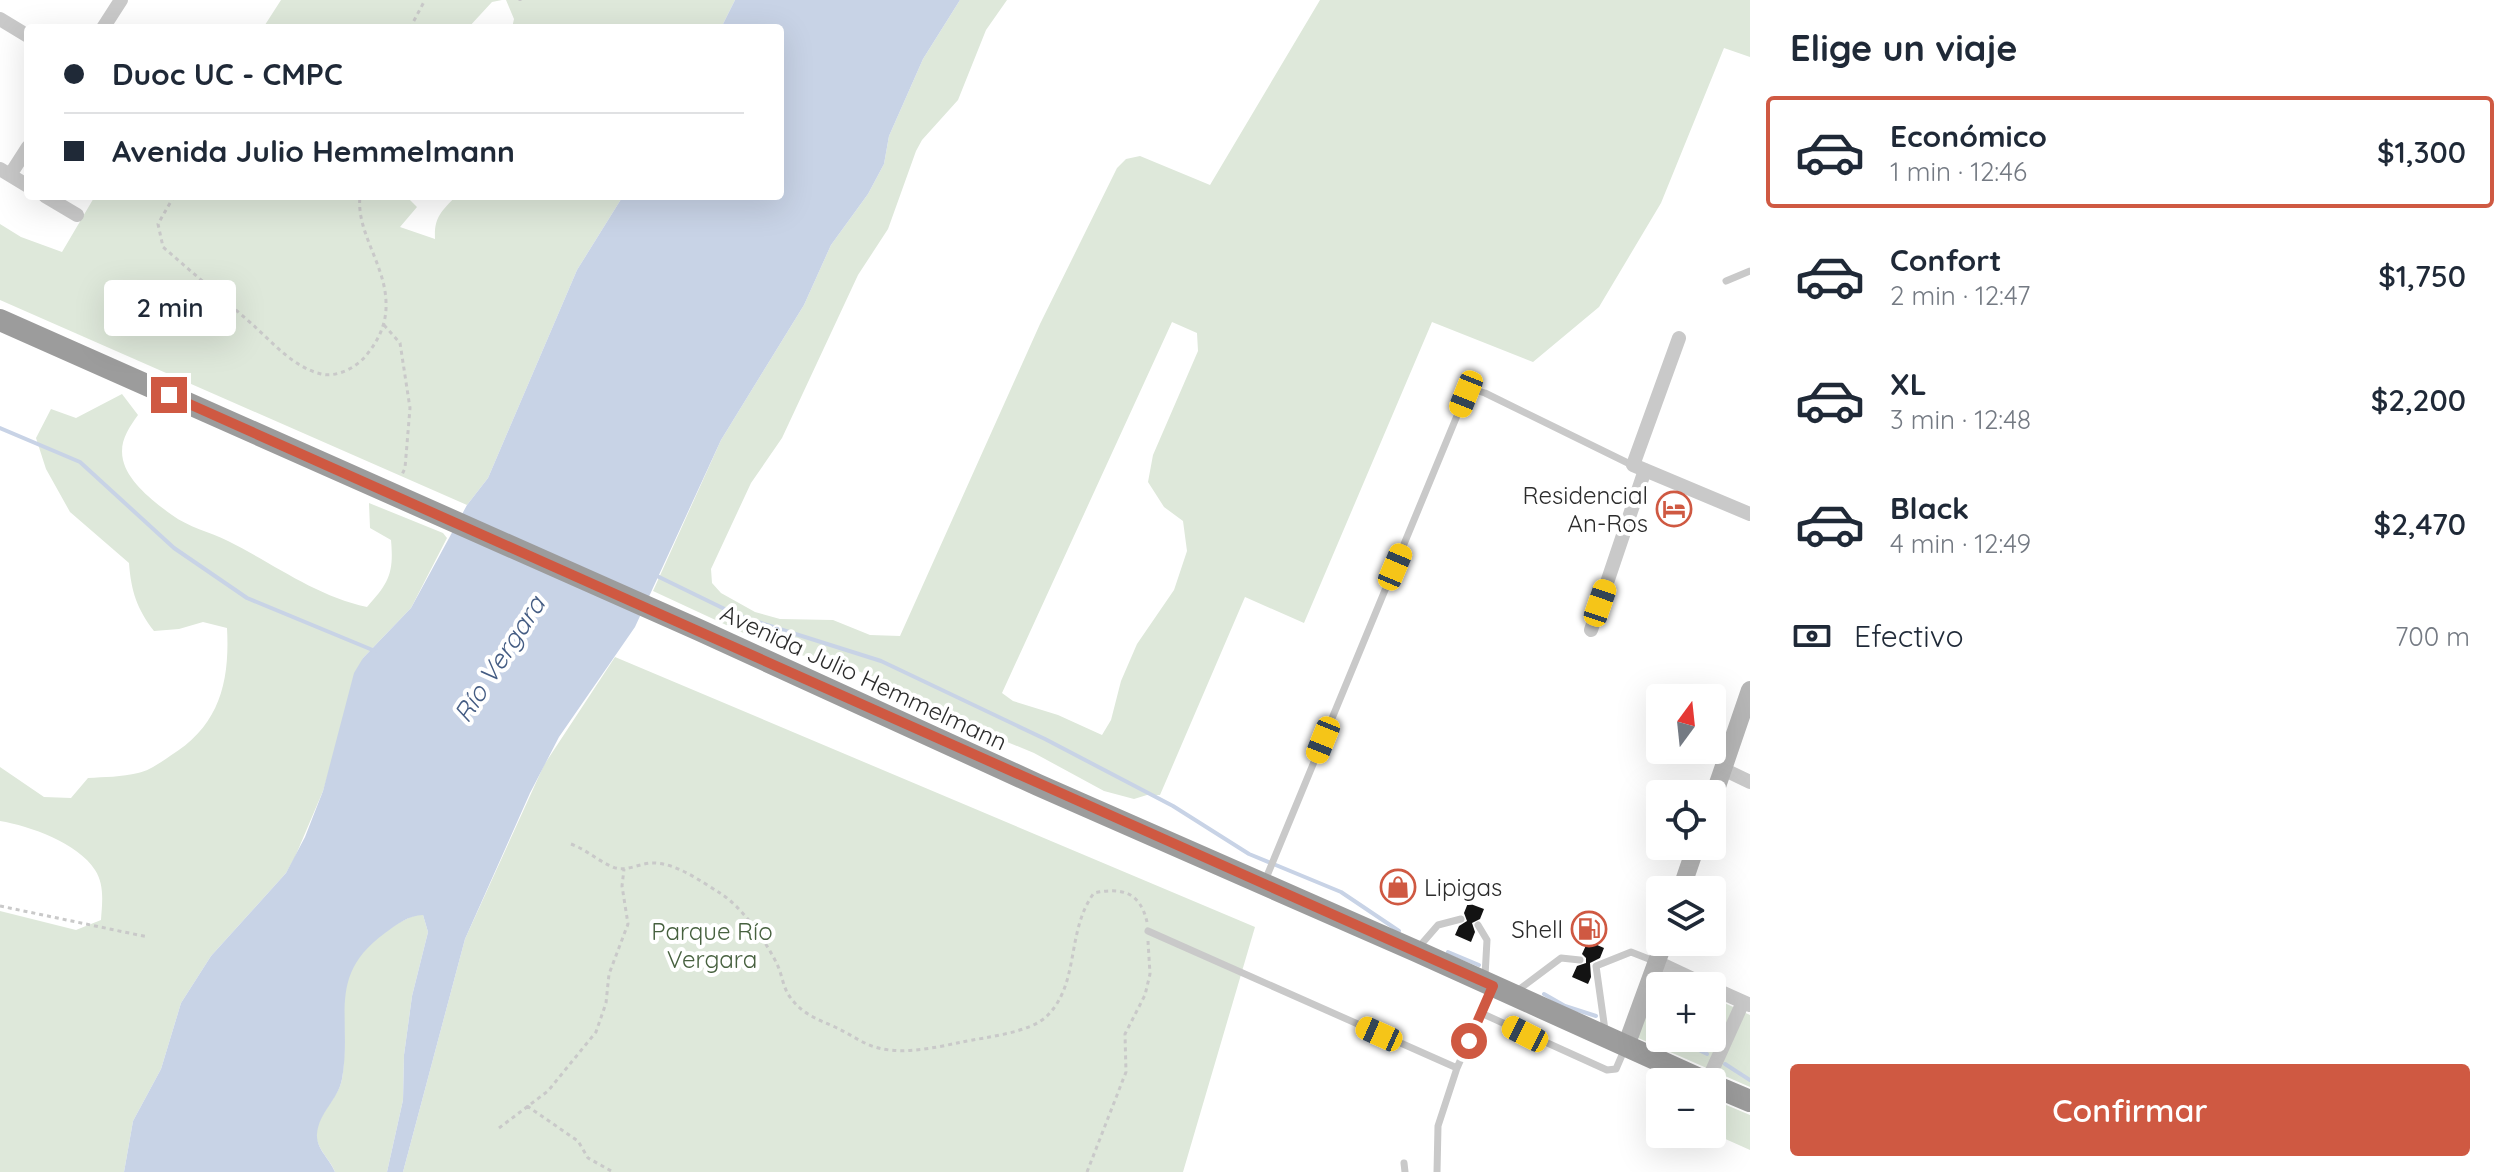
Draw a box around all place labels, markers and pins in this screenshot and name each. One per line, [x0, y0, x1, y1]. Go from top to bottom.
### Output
place label: Residencial An-Ros [1522, 480, 1648, 538]
hotel icon: Residencial An-Ros [1655, 490, 1693, 528]
shop icon: Lipigas [1379, 868, 1417, 906]
place label: Lipigas [1424, 872, 1502, 902]
fuel station icon: Shell [1570, 910, 1608, 948]
place label: Shell [1511, 914, 1563, 944]

